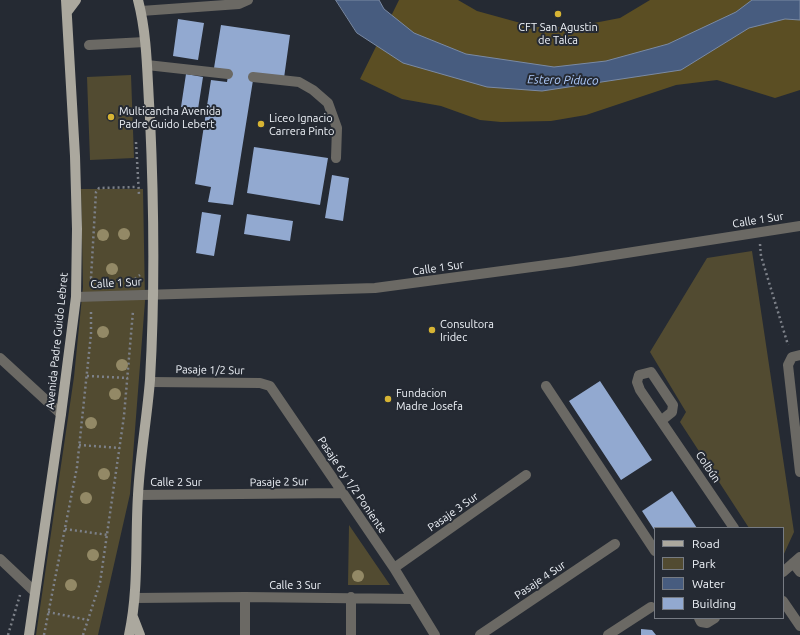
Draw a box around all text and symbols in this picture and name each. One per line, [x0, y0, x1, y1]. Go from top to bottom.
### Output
marker: CFT San Agustin de Talca [553, 9, 563, 19]
place label: CFT San Agustin de Talca [518, 20, 598, 46]
water label: Estero Piduco [527, 72, 599, 88]
place label: Multicancha Avenida Padre Guido Lebert [119, 104, 221, 130]
place label: Liceo Ignacio Carrera Pinto [269, 111, 334, 137]
marker: Multicancha Avenida Padre Guido Lebert [106, 112, 116, 122]
marker: Liceo Ignacio Carrera Pinto [256, 119, 266, 129]
street label: Calle 1 Sur [731, 209, 785, 231]
street label: Calle 1 Sur [411, 258, 465, 278]
street label: Avenida Padre Guido Lebret [43, 272, 71, 410]
street label: Calle 1 Sur [90, 275, 142, 291]
place label: Consultora Iridec [440, 317, 494, 343]
marker: Consultora Iridec [427, 325, 437, 335]
street label: Pasaje 1/2 Sur [175, 363, 245, 377]
place label: Fundacion Madre Josefa [396, 386, 463, 412]
marker: Fundacion Madre Josefa [383, 394, 393, 404]
street label: Pasaje 6 y 1/2 Poniente [315, 434, 389, 536]
street label: Colbún [693, 449, 723, 485]
street label: Calle 2 Sur [150, 475, 202, 489]
street label: Pasaje 2 Sur [250, 475, 308, 489]
street label: Pasaje 3 Sur [425, 490, 481, 534]
legend [654, 527, 784, 619]
text: Road [692, 537, 720, 550]
text: Park [692, 557, 716, 570]
street label: Pasaje 4 Sur [512, 558, 568, 602]
text: Water [692, 577, 725, 590]
street label: Calle 3 Sur [269, 578, 321, 592]
text: Building [692, 597, 736, 610]

